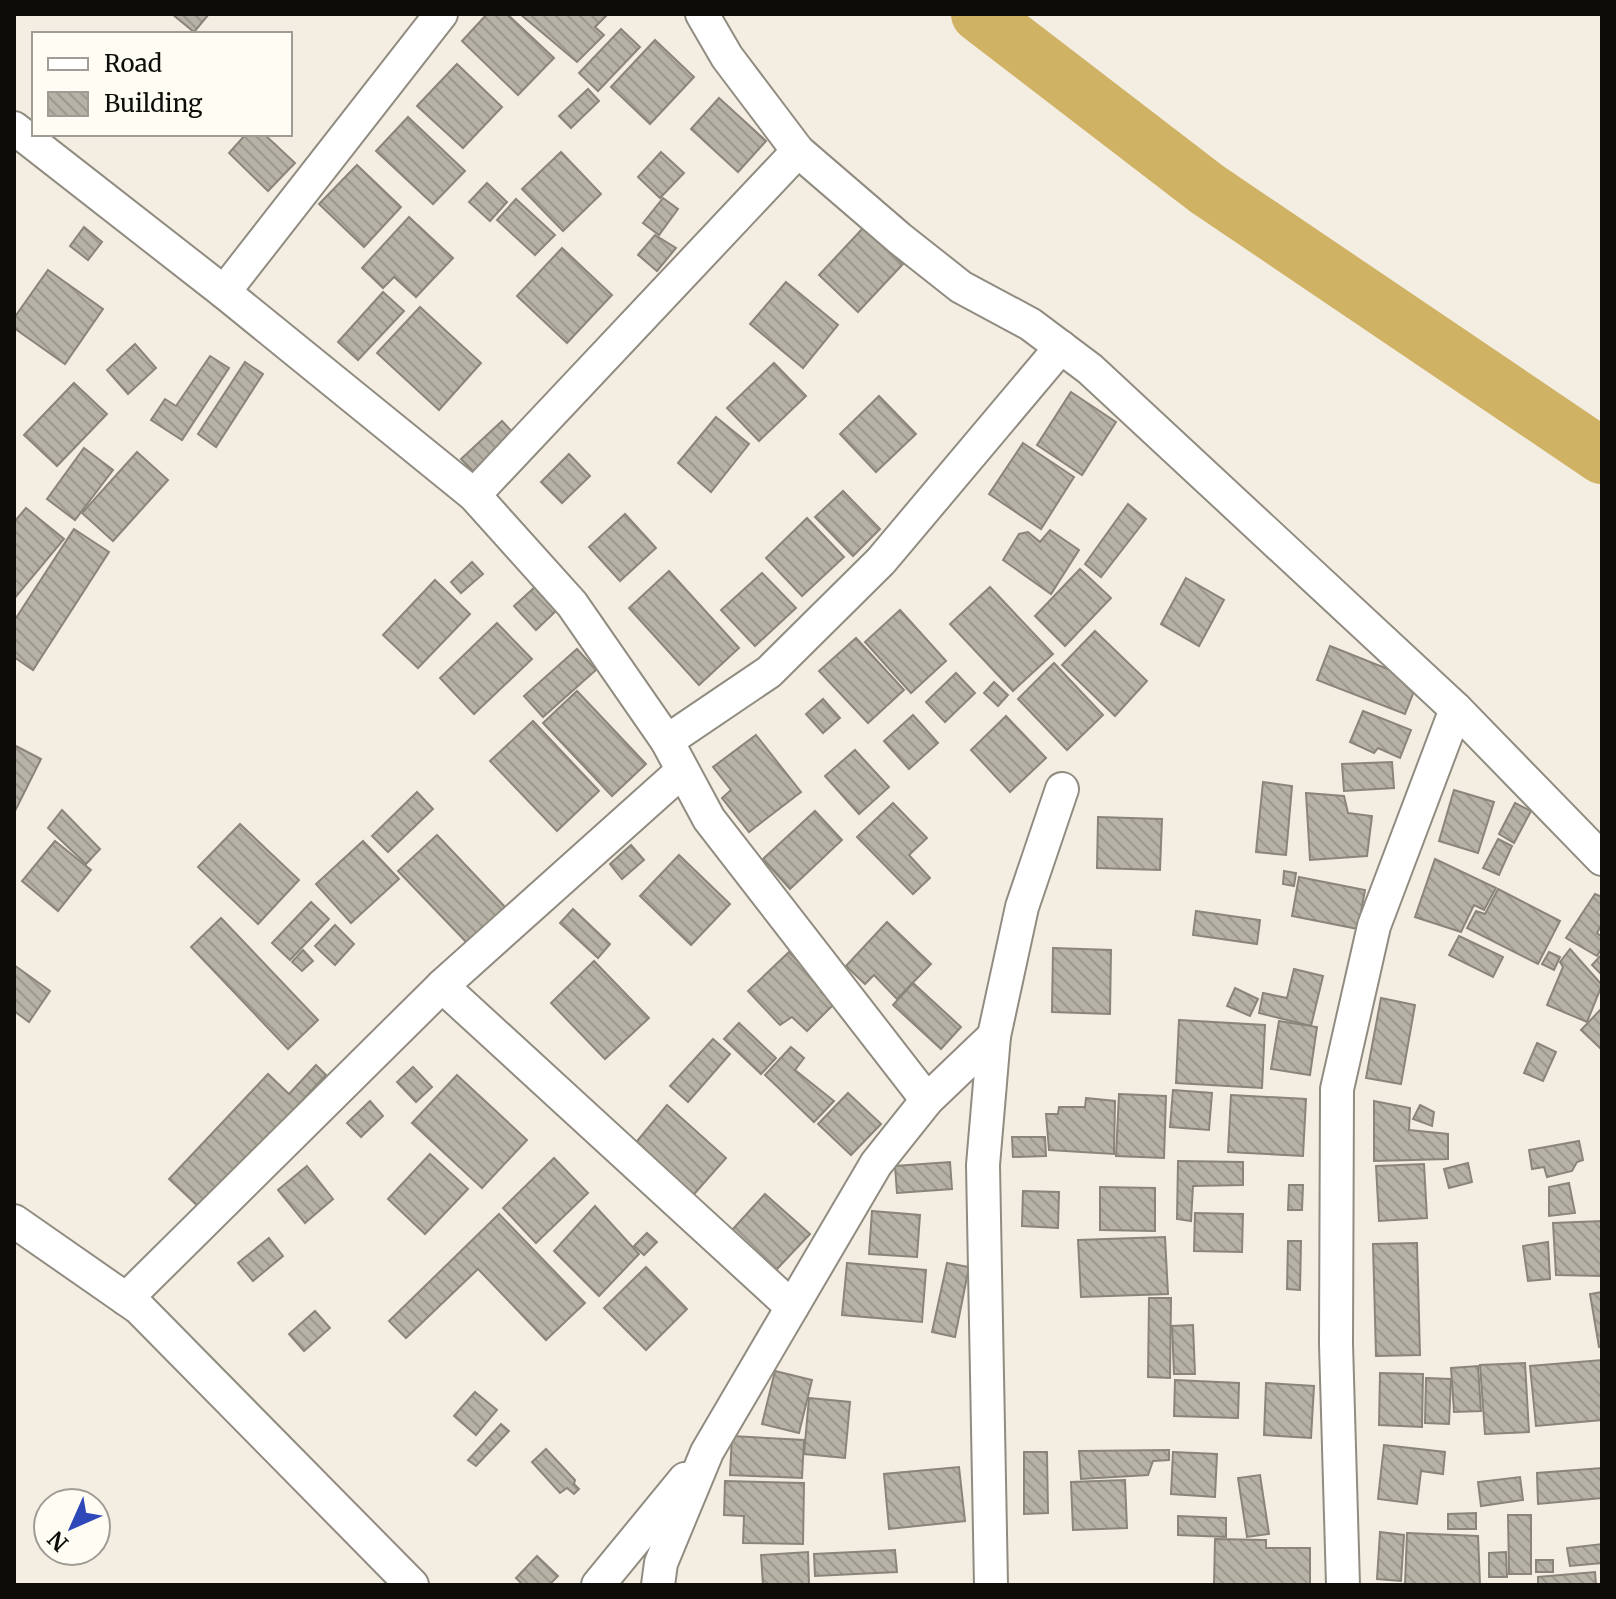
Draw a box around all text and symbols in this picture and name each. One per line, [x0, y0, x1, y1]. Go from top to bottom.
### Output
legend [32, 32, 292, 136]
text: Road [104, 48, 162, 79]
text: Building [104, 88, 203, 119]
north arrow [32, 1487, 112, 1567]
text: N [41, 1525, 74, 1557]

